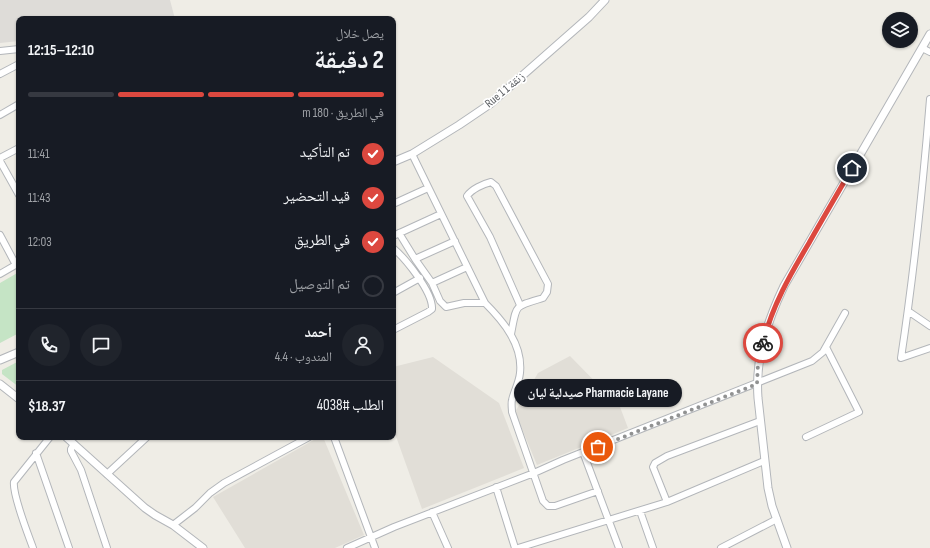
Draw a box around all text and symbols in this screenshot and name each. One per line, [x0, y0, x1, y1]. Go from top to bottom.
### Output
map controls [882, 12, 918, 48]
button: layers [882, 12, 918, 48]
text: يصل خلال [336, 26, 384, 42]
text: 12:10–12:15 [28, 41, 94, 60]
text: 2 دقيقة [314, 45, 384, 76]
street label: Rue 1 زنقة 1 [482, 69, 528, 111]
text: في الطريق · 180 m [302, 105, 384, 121]
text: تم التأكيد [300, 143, 350, 162]
icon: check [362, 143, 384, 165]
text: 11:41 [28, 146, 50, 162]
pin [835, 151, 869, 185]
icon: home [841, 157, 863, 179]
text: قيد التحضير [284, 187, 350, 206]
icon: check [362, 187, 384, 209]
text: 11:43 [28, 190, 51, 206]
text: في الطريق [294, 231, 350, 250]
icon: check [362, 231, 384, 253]
text: 12:03 [28, 234, 52, 250]
text: تم التوصيل [289, 275, 350, 294]
text: أحمد [305, 323, 332, 342]
courier [743, 323, 783, 363]
button: phone [28, 324, 70, 366]
button: chat [80, 324, 122, 366]
button: person [342, 324, 384, 366]
icon: bike [752, 332, 774, 354]
text: المندوب · 4.4 [275, 349, 332, 365]
callout: Pharmacie Layane صيدلية ليان [514, 379, 682, 407]
text: Pharmacie Layane صيدلية ليان [528, 385, 669, 401]
text: الطلب #4038 [317, 396, 384, 415]
text: $18.37 [28, 397, 65, 416]
pin [581, 430, 615, 464]
icon: bag [587, 436, 609, 458]

